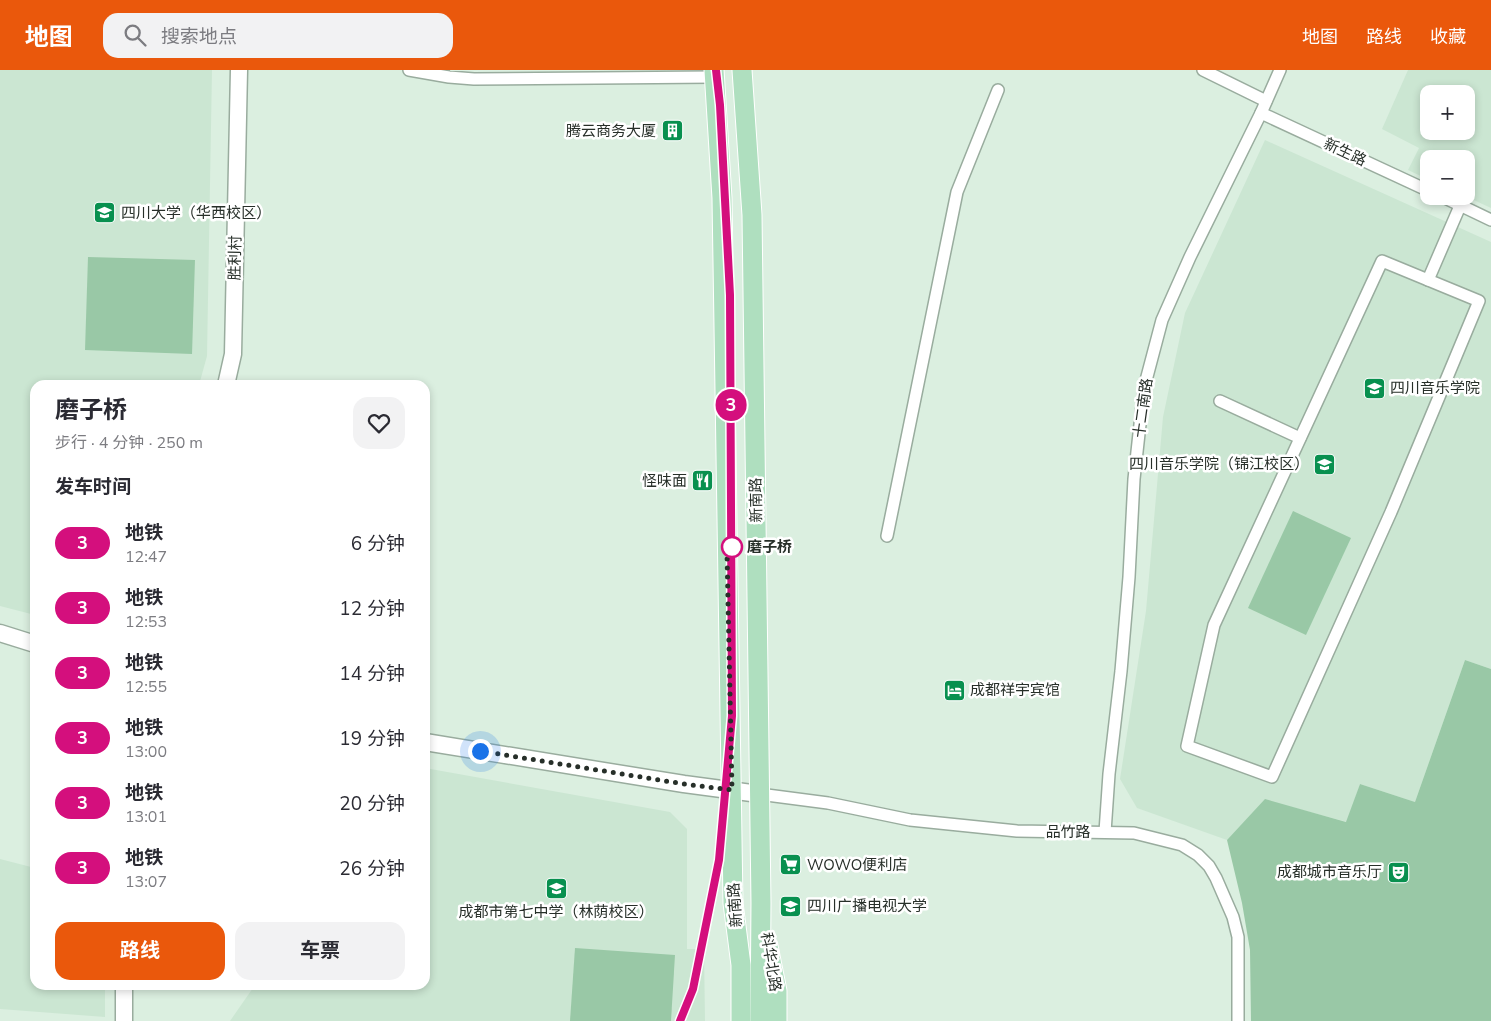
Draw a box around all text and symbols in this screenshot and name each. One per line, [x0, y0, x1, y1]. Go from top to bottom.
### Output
search box [103, 13, 453, 58]
text: 地图 [25, 21, 73, 53]
icon: search [121, 21, 149, 49]
text: 搜索地点 [161, 24, 237, 50]
text: 地图 [1302, 25, 1338, 49]
text: 路线 [1366, 25, 1402, 49]
text: 收藏 [1430, 25, 1466, 49]
map controls [1420, 85, 1475, 205]
button: + [1420, 85, 1475, 140]
building icon: 腾云商务大厦 [660, 119, 684, 143]
place label: 腾云商务大厦 [566, 121, 656, 141]
street label: 新生路 [1320, 133, 1370, 171]
button: − [1420, 150, 1475, 205]
school or university icon: 四川大学（华西校区） [93, 201, 117, 225]
place label: 四川大学（华西校区） [121, 203, 271, 223]
street label: 胜利村 [225, 235, 245, 281]
school or university icon: 四川音乐学院 [1362, 376, 1386, 400]
street label: 十二南路 [1129, 377, 1157, 439]
place label: 四川音乐学院 [1390, 378, 1480, 398]
line badge: 3 [715, 389, 747, 421]
text: 3 [726, 393, 736, 417]
text: 磨子桥 [55, 394, 127, 426]
button: heart [353, 397, 405, 449]
text: 步行 · 4 分钟 · 250 m [55, 432, 203, 454]
school or university icon: 四川音乐学院（锦江校区） [1313, 452, 1337, 476]
place label: 四川音乐学院（锦江校区） [1129, 454, 1309, 474]
restaurant icon: 怪味面 [691, 469, 715, 493]
place label: 怪味面 [642, 471, 687, 491]
text: 发车时间 [55, 474, 131, 500]
street label: 新南路 [746, 477, 766, 523]
text: 地铁 [125, 520, 163, 546]
text: 3 [77, 531, 88, 555]
text: 6 分钟 [351, 531, 405, 557]
marker: 磨子桥 [721, 536, 743, 558]
place label: 磨子桥 [747, 537, 792, 557]
text: 12:47 [125, 546, 167, 568]
text: 地铁 [125, 585, 163, 611]
text: 3 [77, 596, 88, 620]
text: 12 分钟 [339, 596, 405, 622]
text: 12:53 [125, 611, 167, 633]
text: 地铁 [125, 650, 163, 676]
text: 3 [77, 661, 88, 685]
text: 14 分钟 [339, 661, 405, 687]
text: 12:55 [125, 676, 167, 698]
hotel icon: 成都祥宇宾馆 [942, 678, 966, 702]
place label: 成都祥宇宾馆 [970, 680, 1060, 700]
text: 地铁 [125, 715, 163, 741]
text: 3 [77, 726, 88, 750]
text: 19 分钟 [339, 726, 405, 752]
your location [468, 739, 493, 764]
text: 13:00 [125, 741, 167, 763]
text: 地铁 [125, 780, 163, 806]
text: 3 [77, 791, 88, 815]
text: 20 分钟 [339, 791, 405, 817]
text: 13:01 [125, 806, 167, 828]
street label: 品竹路 [1045, 822, 1091, 842]
text: 地铁 [125, 845, 163, 871]
supermarket icon: WOWO便利店 [779, 853, 803, 877]
place label: WOWO便利店 [807, 855, 907, 875]
text: 3 [77, 856, 88, 880]
text: 26 分钟 [339, 856, 405, 882]
theatre icon: 成都城市音乐厅 [1386, 860, 1410, 884]
place label: 成都城市音乐厅 [1277, 862, 1382, 882]
text: 13:07 [125, 871, 167, 893]
school or university icon: 成都市第七中学（林荫校区） [544, 877, 568, 901]
street label: 新南路 [723, 882, 747, 928]
school or university icon: 四川广播电视大学 [779, 894, 803, 918]
place label: 四川广播电视大学 [807, 896, 927, 916]
place label: 成都市第七中学（林荫校区） [458, 902, 654, 922]
button: 路线 [55, 922, 225, 980]
button: 车票 [235, 922, 405, 980]
street label: 科华北路 [756, 931, 786, 993]

